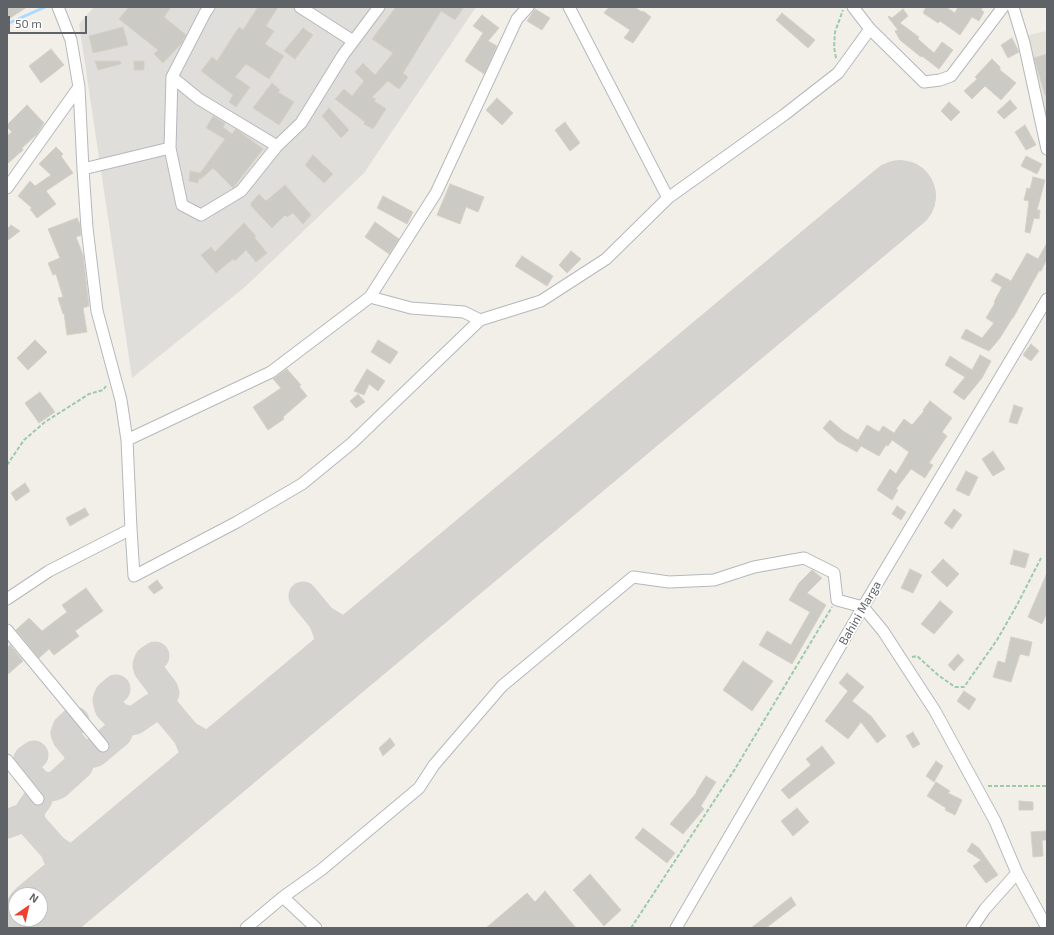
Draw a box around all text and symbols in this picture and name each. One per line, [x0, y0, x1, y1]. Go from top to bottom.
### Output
scale bar [10, 8, 89, 34]
text: 50 m [15, 16, 42, 30]
street label: Bahini Marga [836, 578, 884, 648]
north arrow [8, 887, 48, 927]
text: N [27, 890, 41, 905]

